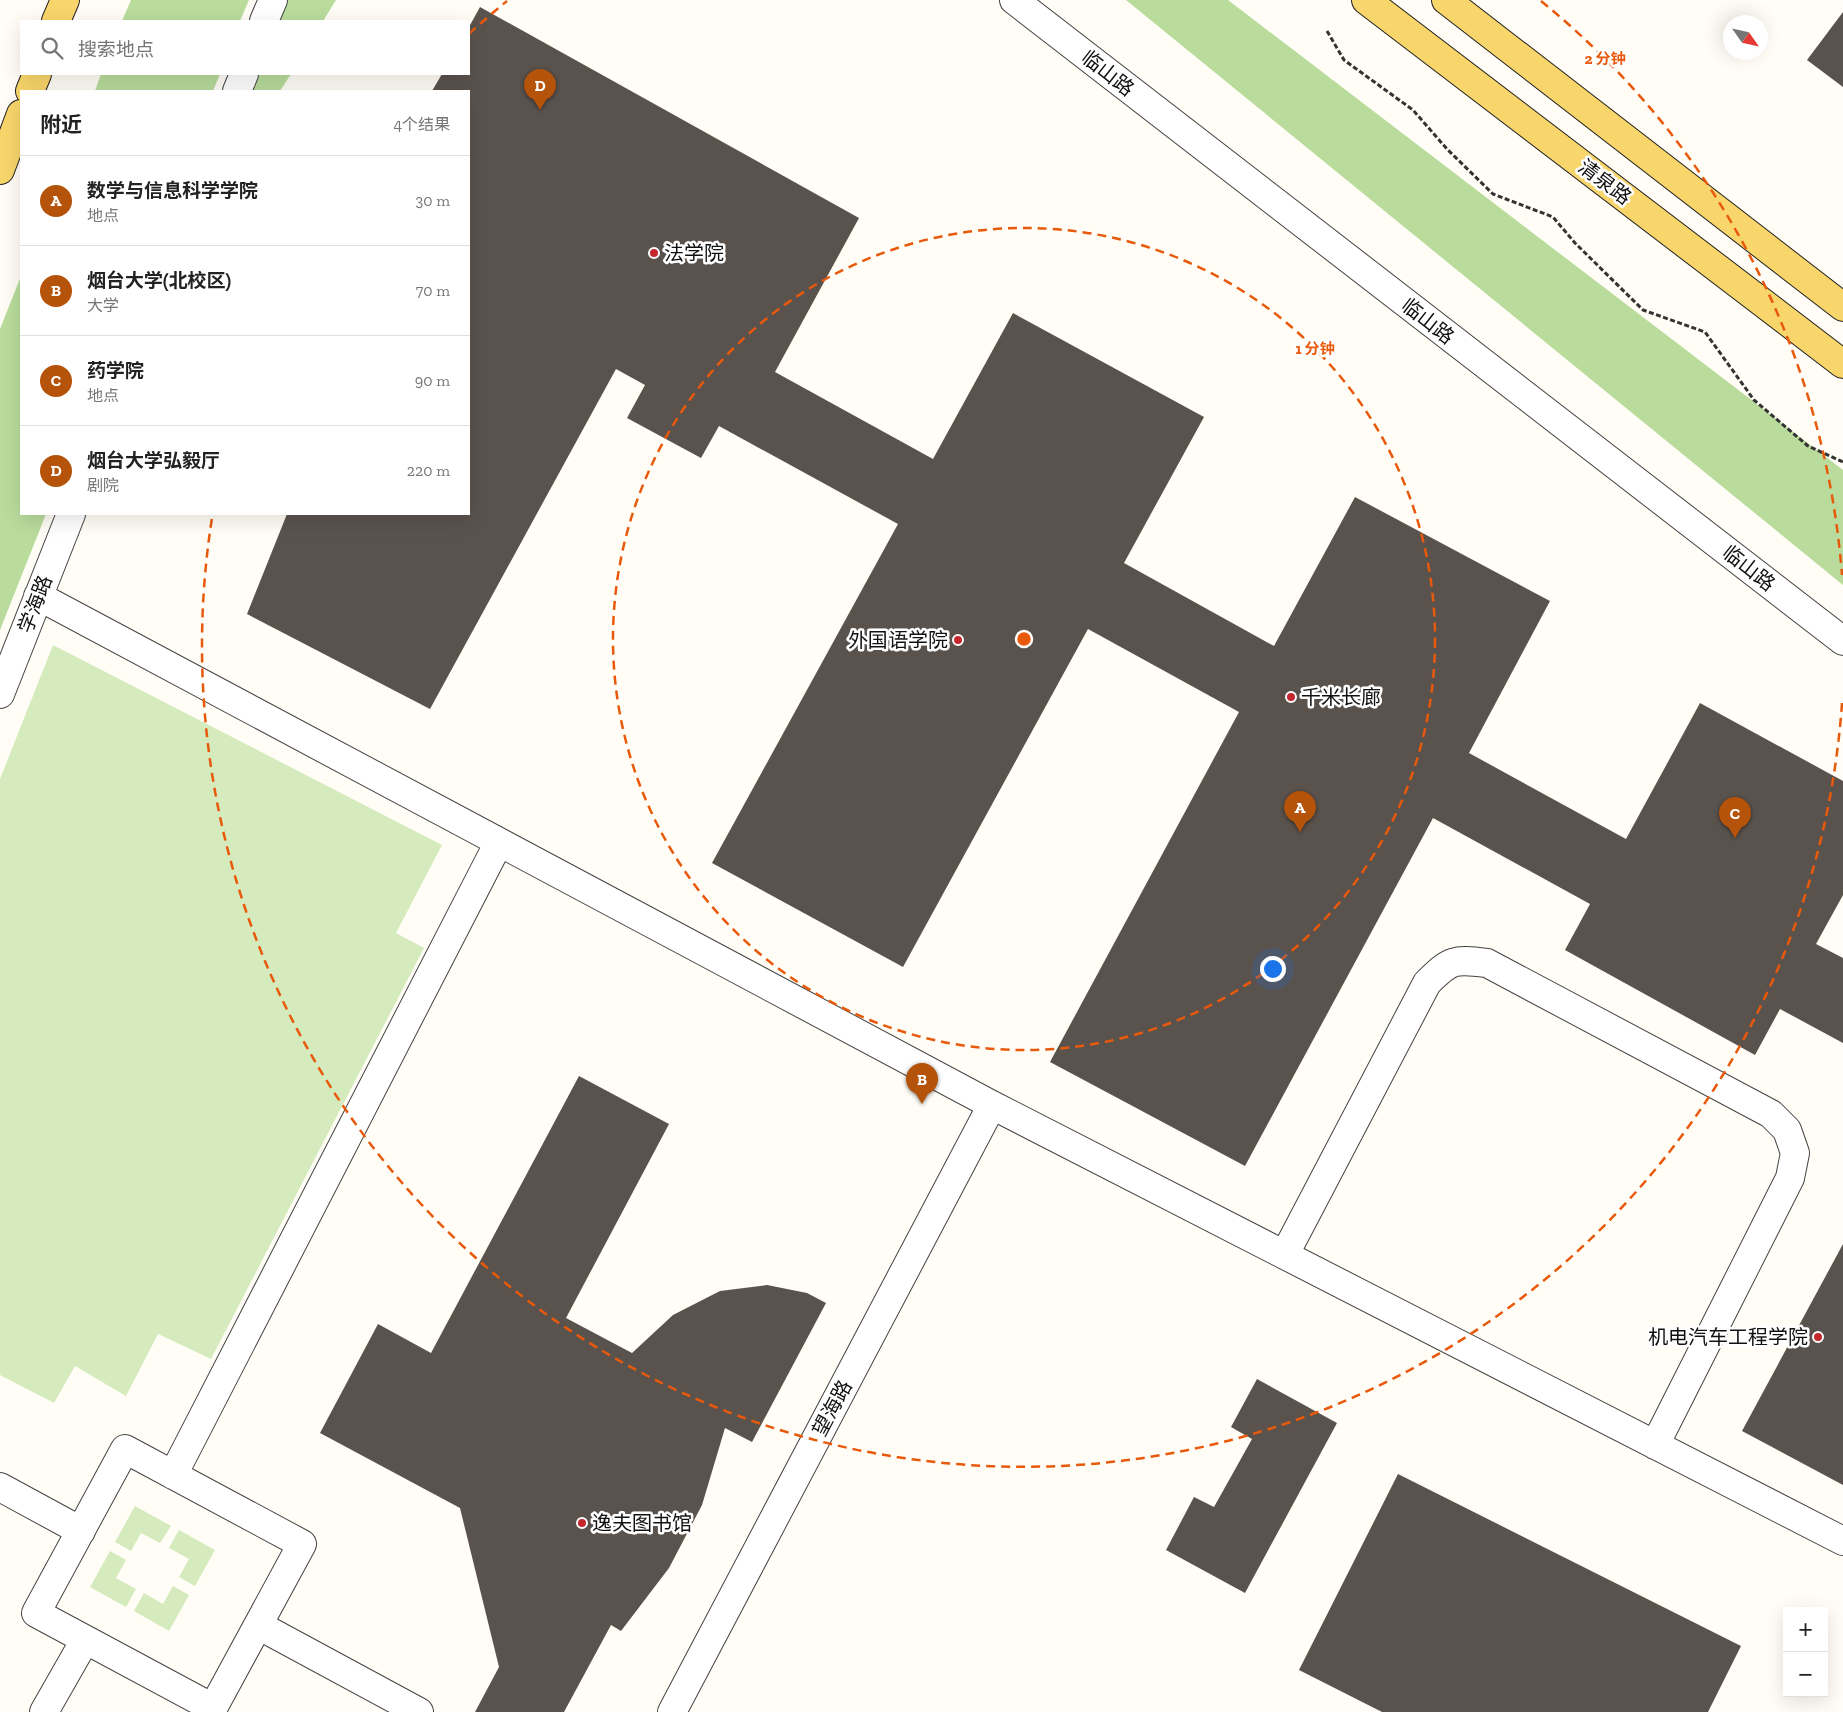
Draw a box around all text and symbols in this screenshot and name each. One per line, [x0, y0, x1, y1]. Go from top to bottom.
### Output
north arrow [1723, 15, 1768, 60]
search box [20, 20, 470, 75]
icon: search [38, 34, 66, 62]
text: 搜索地点 [78, 38, 154, 61]
street label: 临山路 [1077, 45, 1139, 101]
text: 2 分钟 [1585, 50, 1625, 68]
pin: D [524, 69, 556, 110]
text: 附近 [40, 112, 82, 137]
text: 4个结果 [393, 115, 450, 134]
street label: 清泉路 [1574, 154, 1636, 210]
text: 数学与信息科学学院 [87, 179, 258, 202]
text: A [51, 191, 62, 210]
text: 30 m [416, 191, 450, 210]
text: 地点 [87, 206, 119, 225]
place label: 法学院 [664, 241, 724, 265]
marker: 法学院 [648, 247, 660, 259]
text: 烟台大学(北校区) [87, 269, 231, 292]
text: B [51, 281, 61, 300]
text: 70 m [416, 281, 450, 300]
street label: 临山路 [1397, 293, 1459, 349]
text: 大学 [87, 296, 119, 315]
text: 1 分钟 [1296, 340, 1334, 358]
text: 药学院 [87, 359, 144, 382]
text: C [51, 371, 61, 390]
text: 90 m [415, 371, 450, 390]
text: 地点 [87, 386, 119, 405]
text: 烟台大学弘毅厅 [87, 449, 220, 472]
text: D [50, 461, 62, 480]
text: 220 m [407, 461, 450, 480]
text: 剧院 [87, 476, 119, 495]
street label: 临山路 [1718, 540, 1780, 596]
street label: 学海路 [13, 572, 57, 636]
place label: 外国语学院 [848, 628, 948, 652]
centre of rings [1015, 630, 1033, 648]
marker: 外国语学院 [952, 634, 964, 646]
place label: 千米长廊 [1301, 685, 1381, 709]
marker: 千米长廊 [1285, 691, 1297, 703]
pin: A [1284, 791, 1316, 832]
pin: C [1719, 797, 1751, 838]
your location [1260, 956, 1286, 982]
pin: B [906, 1063, 938, 1104]
place label: 机电汽车工程学院 [1648, 1325, 1808, 1349]
marker: 机电汽车工程学院 [1812, 1331, 1824, 1343]
street label: 望海路 [807, 1376, 857, 1440]
place label: 逸夫图书馆 [592, 1511, 692, 1535]
marker: 逸夫图书馆 [576, 1517, 588, 1529]
map controls [1783, 1607, 1828, 1697]
button: + [1783, 1607, 1828, 1652]
button: − [1783, 1652, 1828, 1697]

